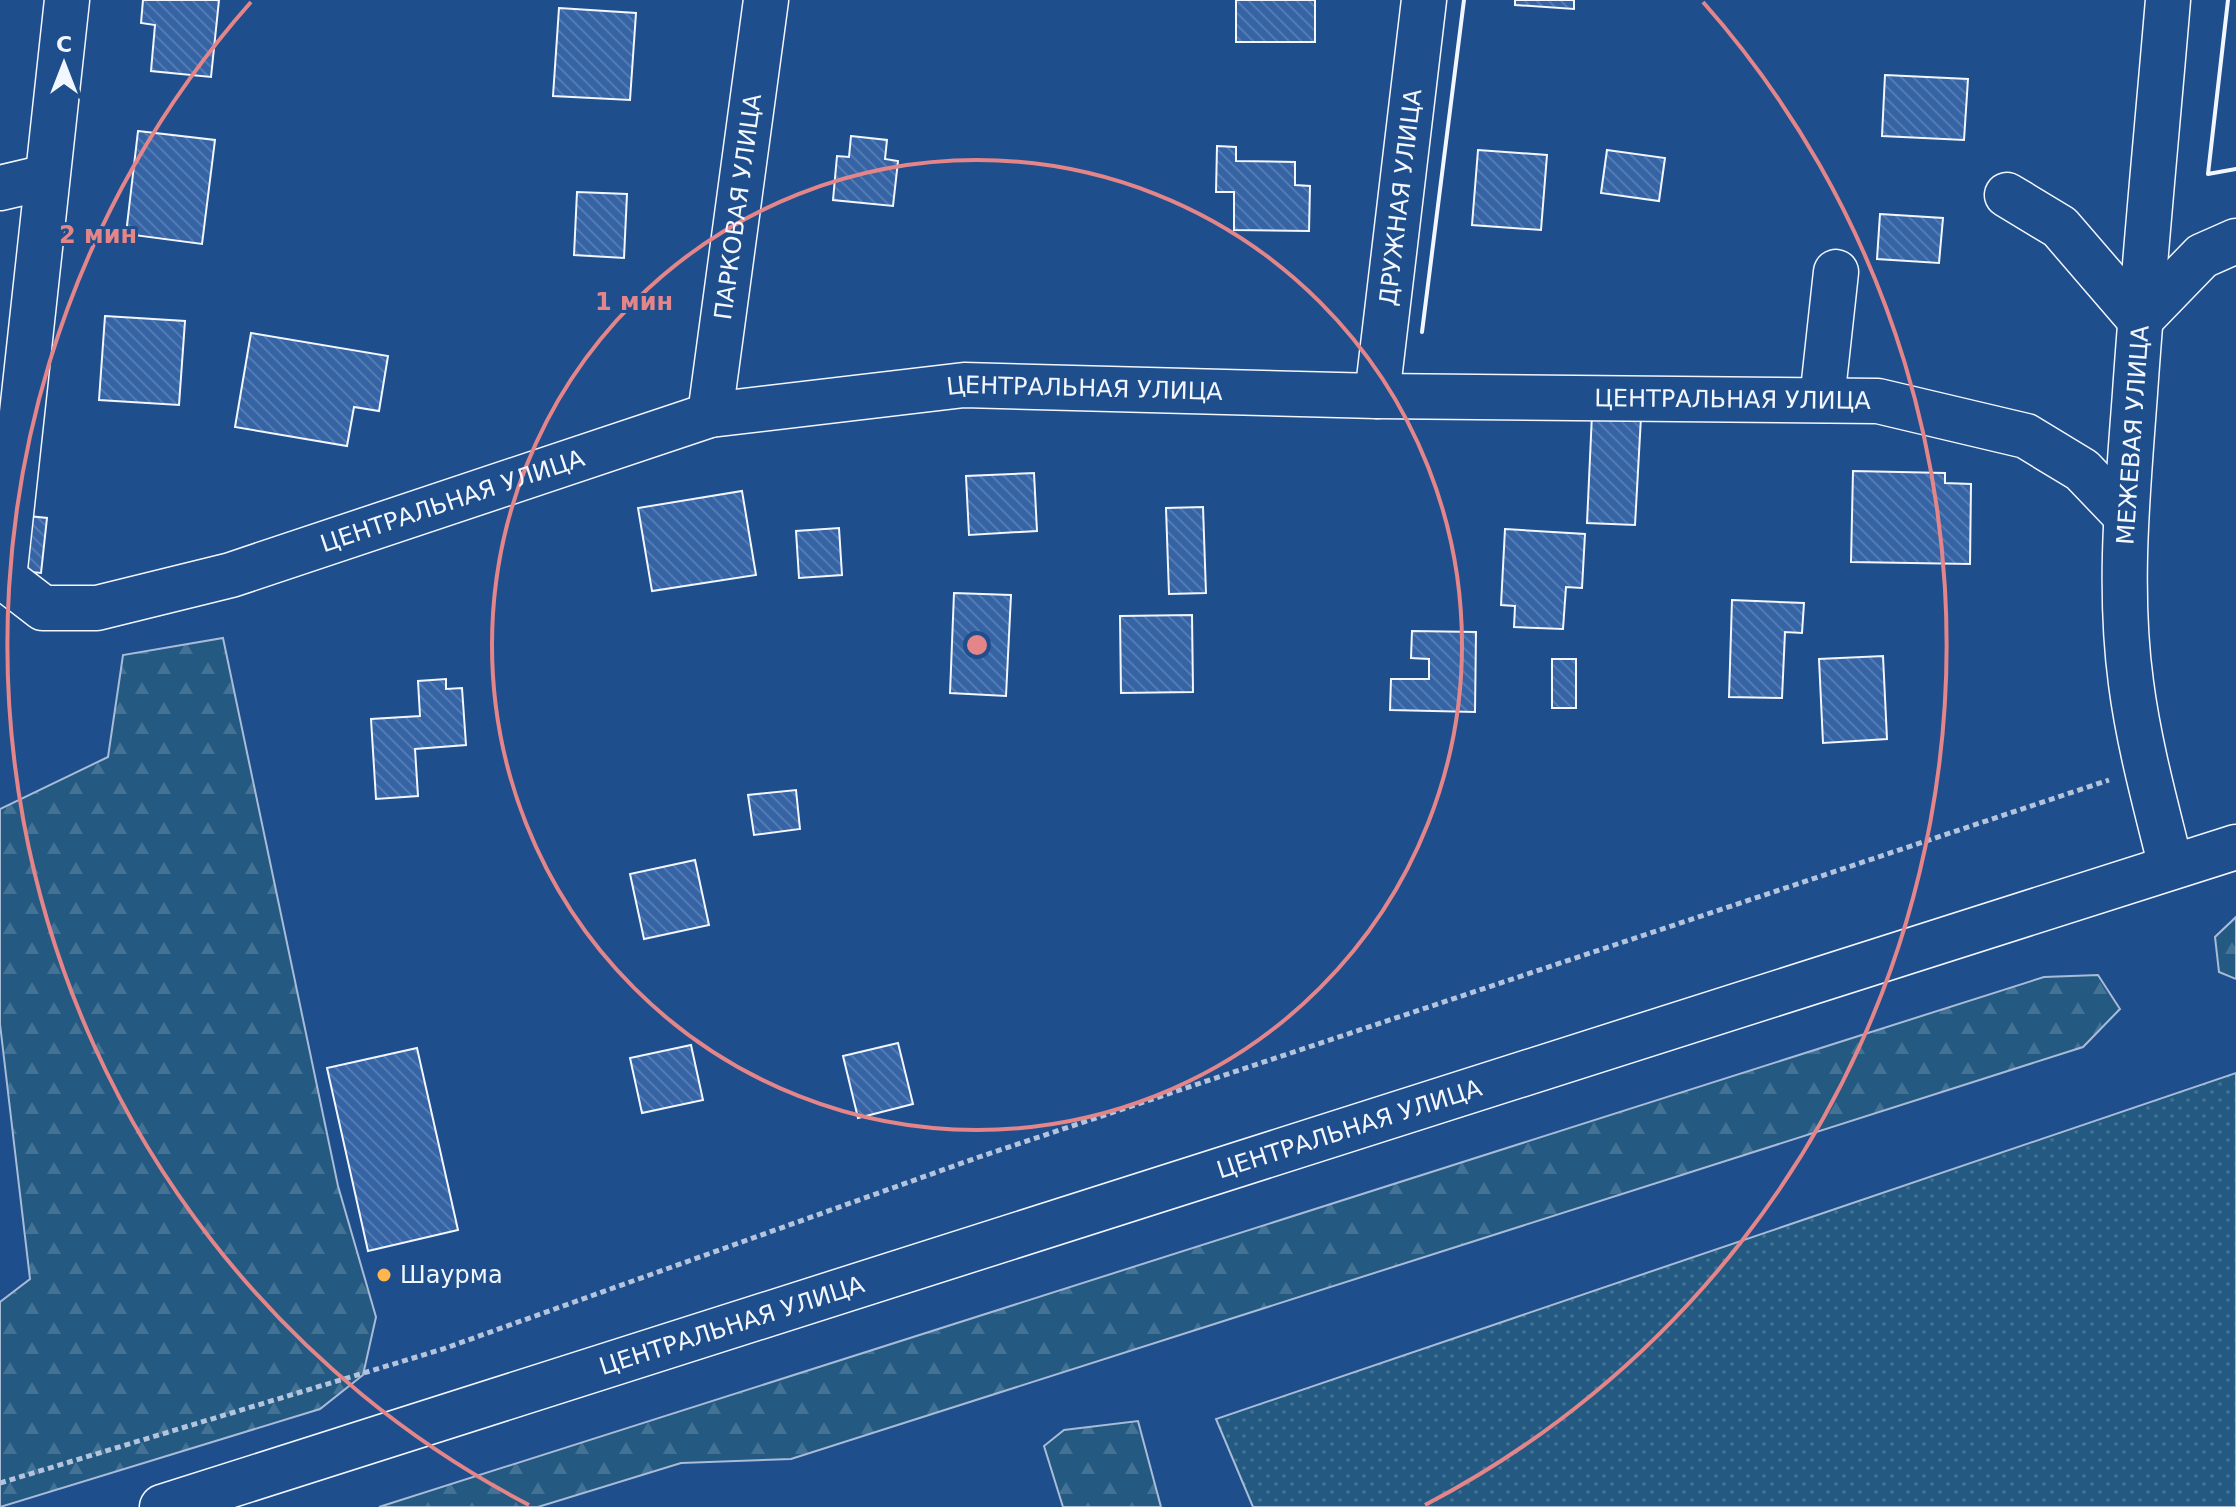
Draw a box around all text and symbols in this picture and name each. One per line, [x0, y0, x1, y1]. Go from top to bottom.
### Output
north arrow [24, 24, 104, 104]
text: С [56, 32, 72, 57]
street label: ДРУЖНАЯ УЛИЦА [1374, 87, 1427, 307]
street label: ПАРКОВАЯ УЛИЦА [709, 92, 767, 322]
text: 2 мин [59, 221, 137, 249]
text: 1 мин [595, 288, 673, 316]
street label: МЕЖЕВАЯ УЛИЦА [2111, 324, 2155, 546]
street label: ЦЕНТРАЛЬНАЯ УЛИЦА [945, 371, 1224, 406]
street label: ЦЕНТРАЛЬНАЯ УЛИЦА [1594, 384, 1871, 415]
street label: ЦЕНТРАЛЬНАЯ УЛИЦА [317, 444, 588, 558]
centre of rings [963, 631, 991, 659]
street label: ЦЕНТРАЛЬНАЯ УЛИЦА [1213, 1074, 1486, 1184]
place label: Шаурма [400, 1261, 503, 1289]
marker: Шаурма [375, 1266, 393, 1284]
street label: ЦЕНТРАЛЬНАЯ УЛИЦА [596, 1270, 868, 1381]

